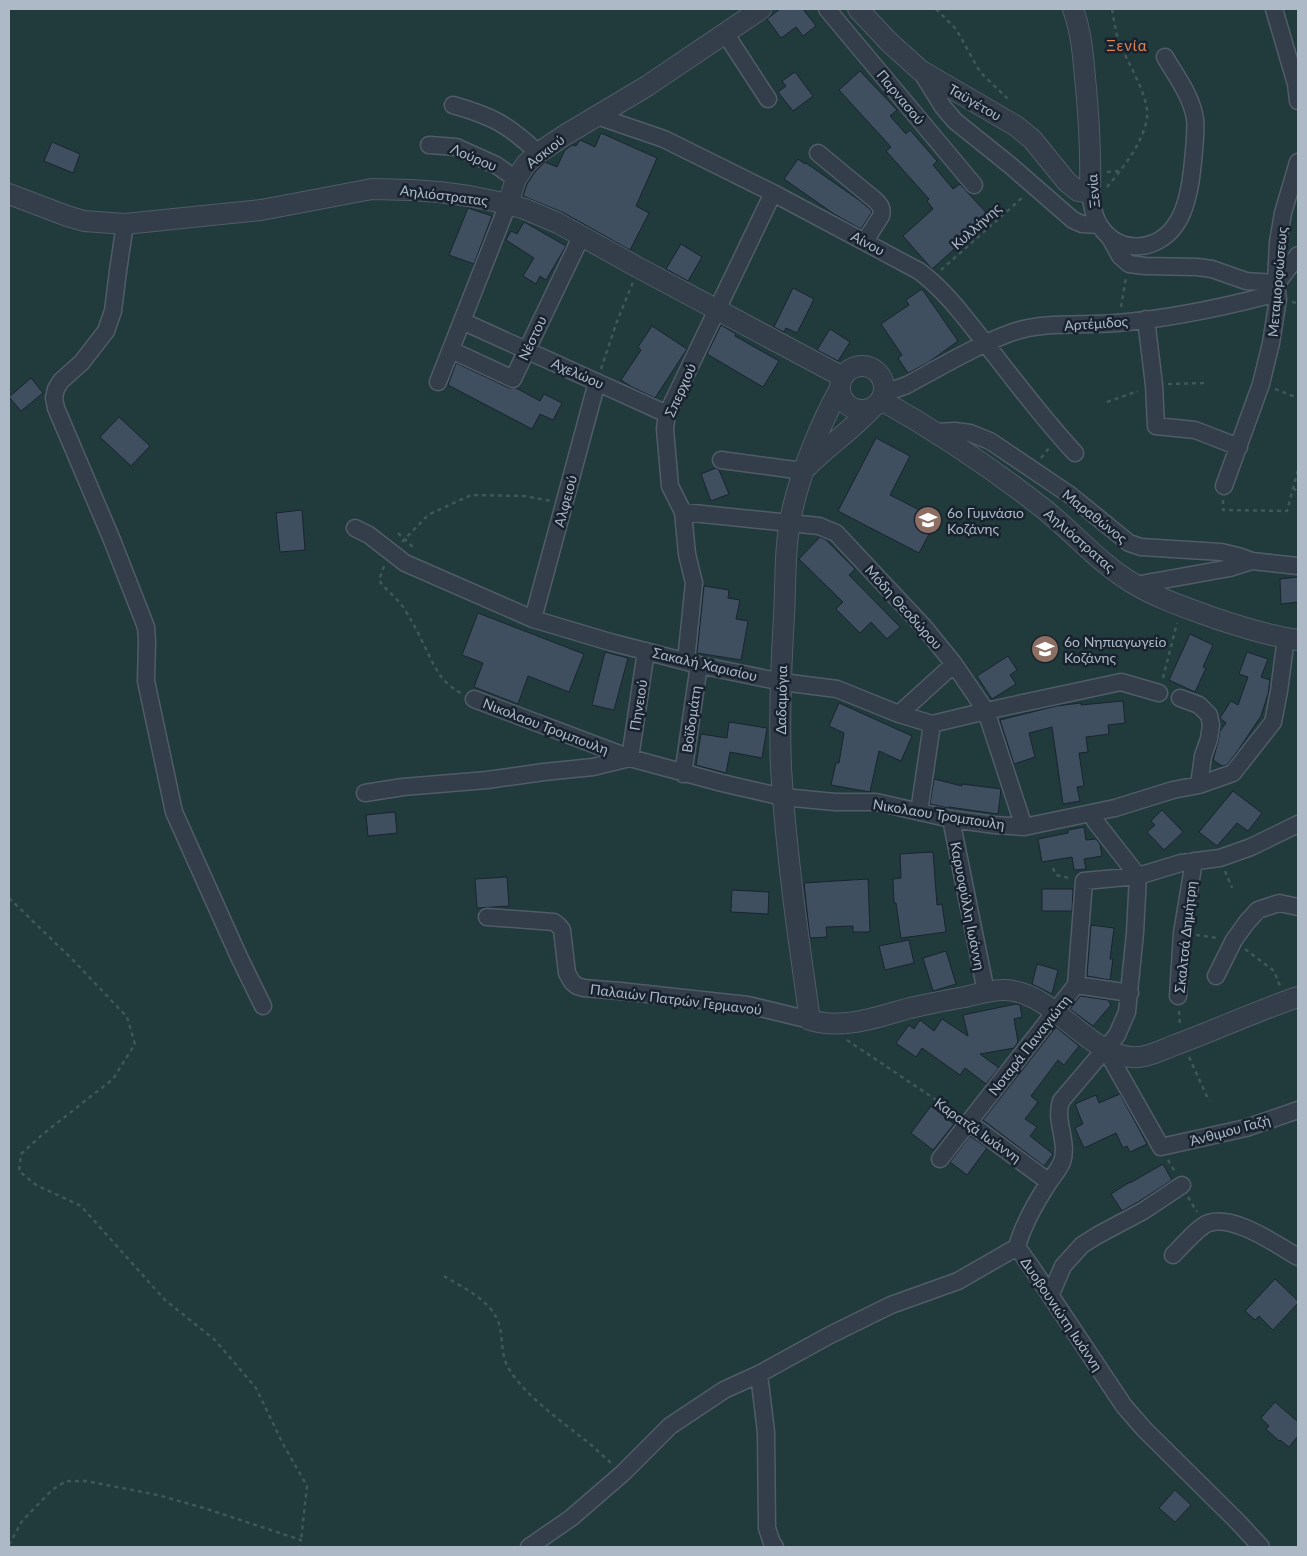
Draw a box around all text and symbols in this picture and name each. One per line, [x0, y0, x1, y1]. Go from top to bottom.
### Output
district label: Ξενία [1106, 36, 1148, 54]
street label: Παρνασού [873, 66, 929, 128]
street label: Ταϋγέτου [945, 80, 1005, 124]
street label: Ασκιού [522, 131, 568, 171]
street label: Λούρου [448, 140, 500, 174]
street label: Ξενία [1083, 173, 1103, 209]
street label: Αηλιόστρατας [399, 181, 489, 209]
street label: Κυλλήνης [948, 199, 1005, 253]
street label: Μεταμορφώσεως [1264, 226, 1290, 338]
street label: Αίνου [848, 227, 888, 259]
street label: Αρτέμιδος [1063, 312, 1129, 334]
street label: Νέστου [514, 313, 550, 363]
street label: Αχελώου [549, 354, 607, 392]
street label: Σπερχιού [661, 361, 699, 419]
street label: Αλφειού [550, 473, 580, 529]
street label: Μαραθώνος [1059, 485, 1131, 547]
place label: 6ο Γυμνάσιο Κοζάνης [947, 504, 1024, 537]
school or university icon: 6ο Γυμνάσιο Κοζάνης [913, 505, 943, 535]
street label: Αηλιόστρατας [1041, 505, 1119, 576]
street label: Μόδη Θεοδώρου [862, 561, 946, 653]
place label: 6ο Νηπιαγωγείο Κοζάνης [1064, 633, 1166, 666]
school or university icon: 6ο Νηπιαγωγείο Κοζάνης [1030, 634, 1060, 664]
street label: Σακαλή Χαρισίου [651, 644, 759, 684]
street label: Δαδαμόγια [772, 665, 790, 735]
street label: Πηνειού [626, 678, 650, 732]
street label: Βοϊδομάτη [678, 684, 704, 754]
street label: Νικολαου Τρομπουλη [481, 694, 611, 758]
street label: Νικολαου Τρομπουλη [872, 795, 1006, 833]
street label: Καρυοφύλλη Ιωάννη [947, 840, 989, 972]
street label: Σκαλτσά Δημήτρη [1171, 880, 1199, 994]
street label: Παλαιών Πατρών Γερμανού [589, 980, 763, 1018]
street label: Νοταρά Παναγιώτη [984, 991, 1074, 1099]
street label: Καρατζά Ιωάννη [931, 1094, 1025, 1166]
street label: Άνθιμου Γαζή [1188, 1111, 1272, 1149]
street label: Δυοβουνιώτη Ιωάννη [1018, 1254, 1106, 1374]

